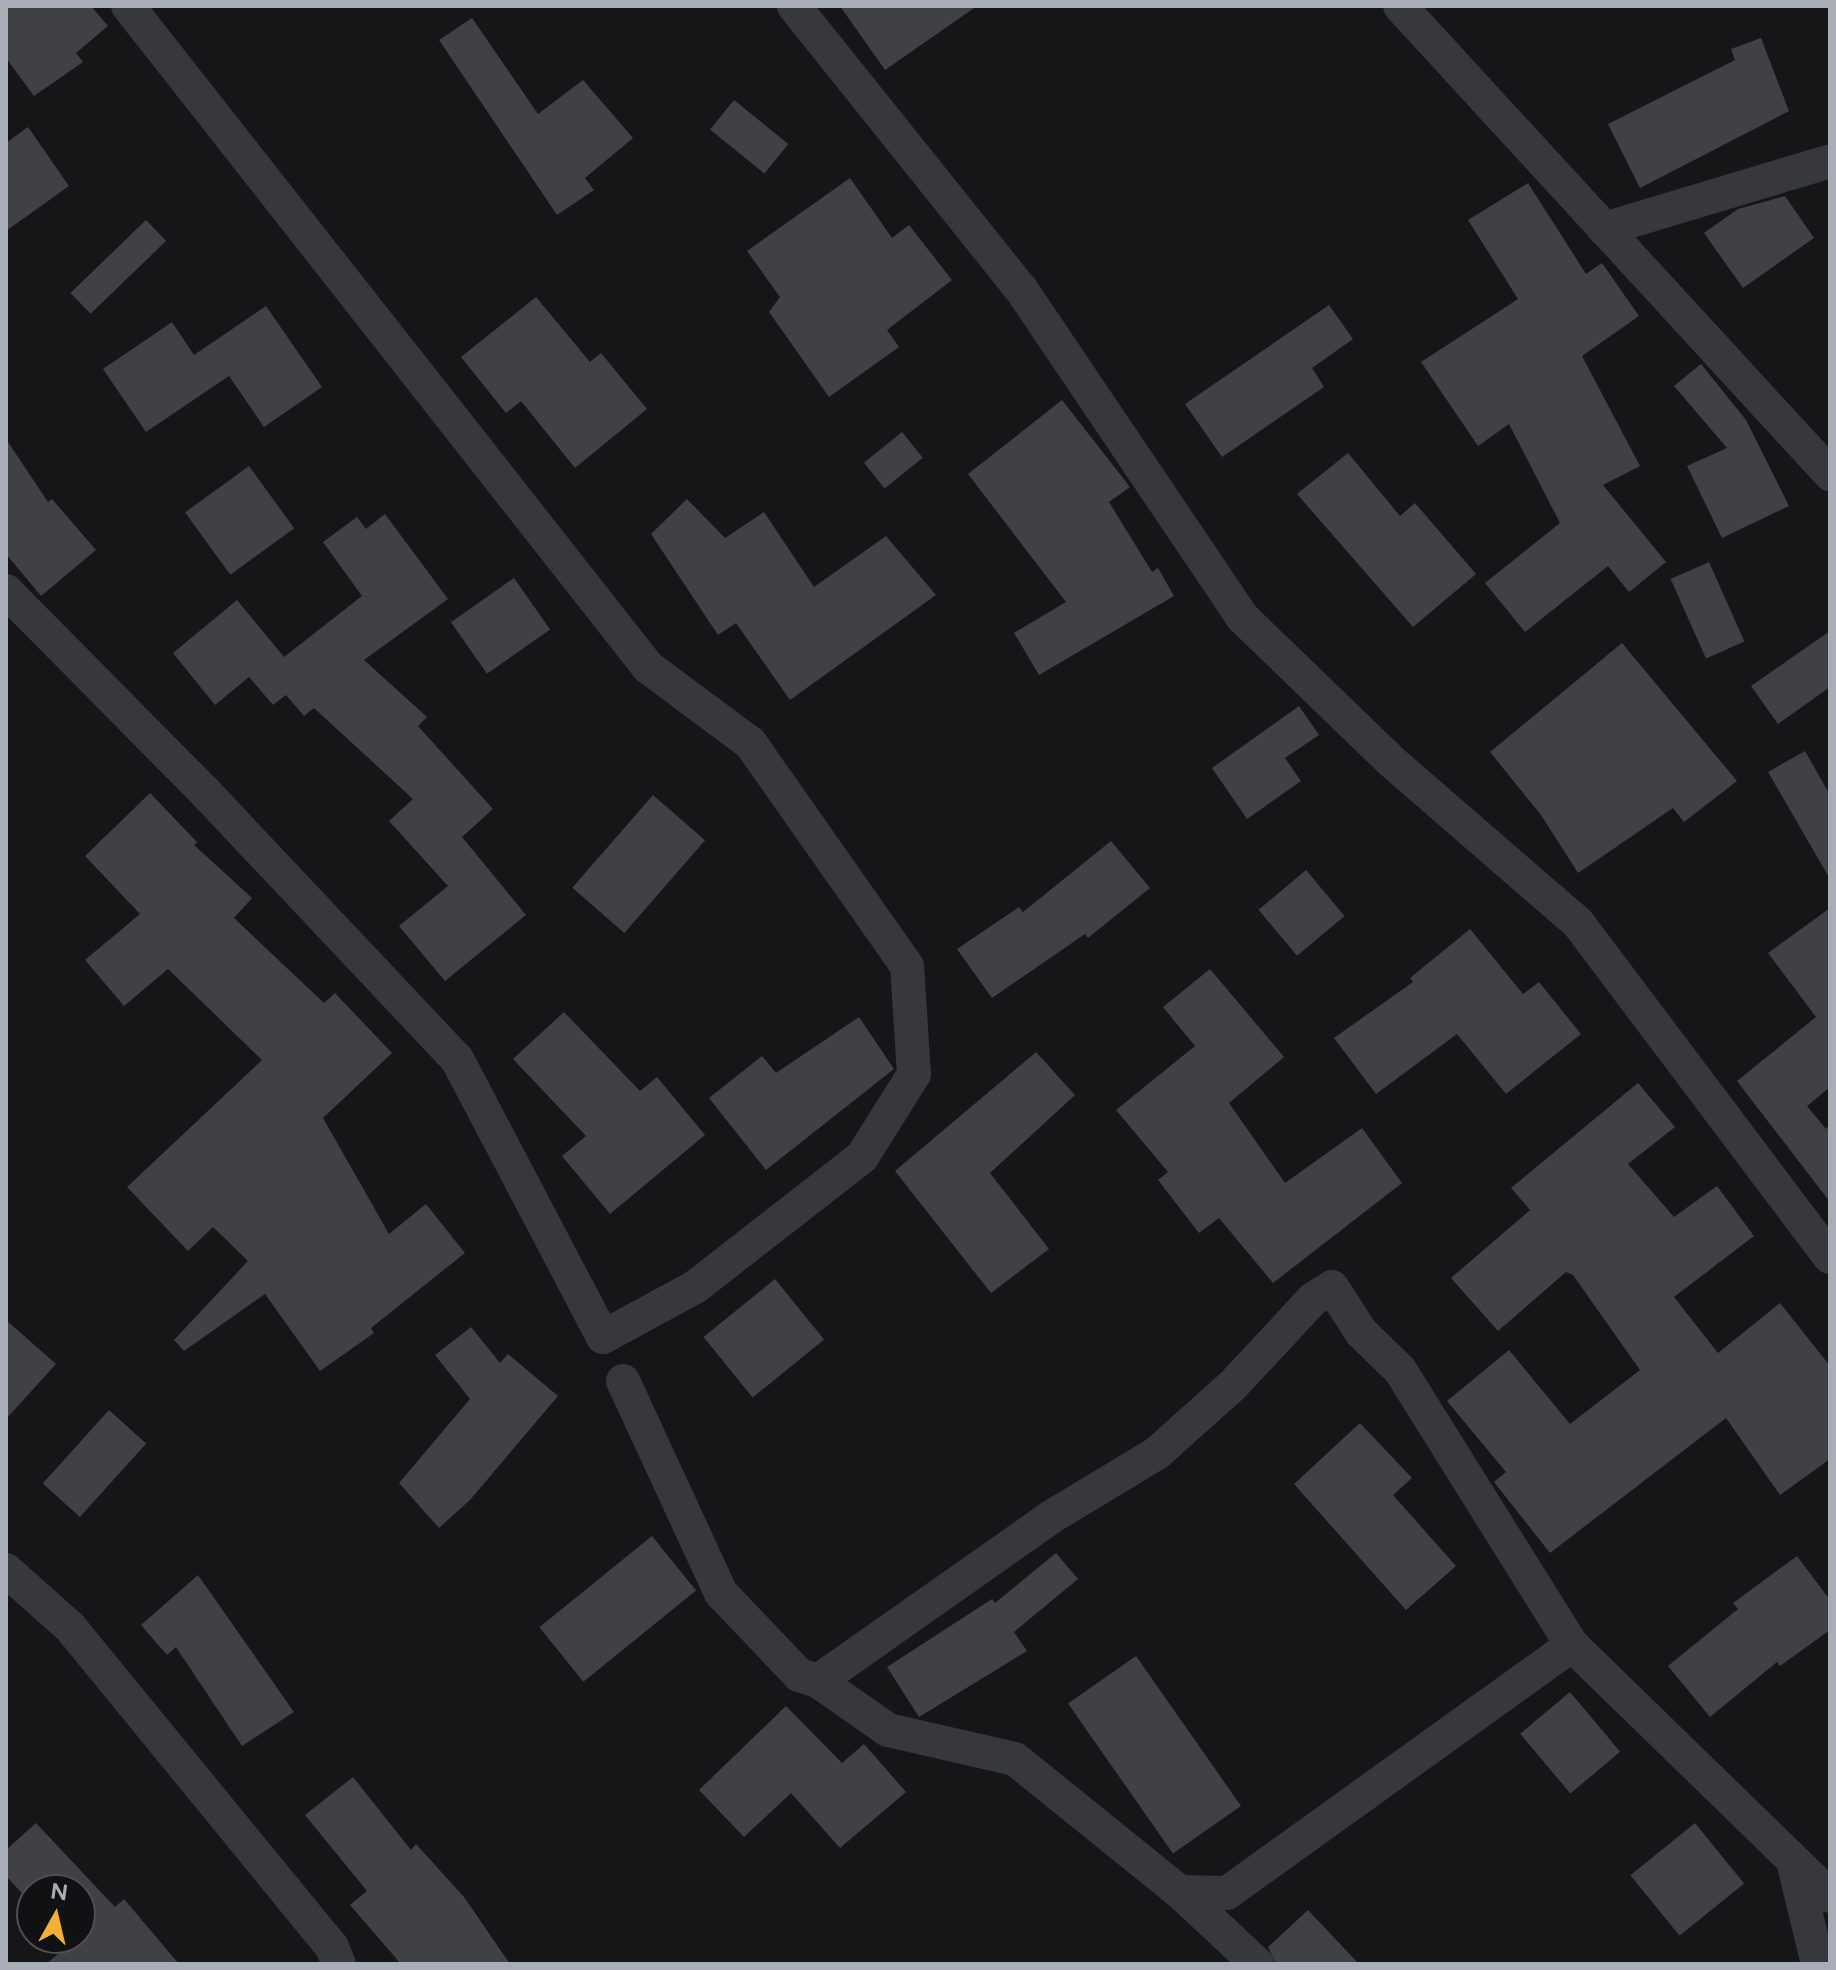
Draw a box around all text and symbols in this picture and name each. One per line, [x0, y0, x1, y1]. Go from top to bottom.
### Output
north arrow [16, 1874, 96, 1954]
text: N [49, 1877, 69, 1906]

